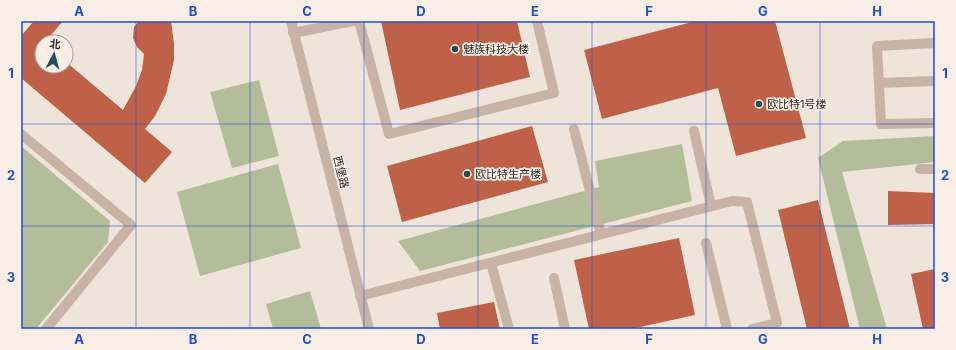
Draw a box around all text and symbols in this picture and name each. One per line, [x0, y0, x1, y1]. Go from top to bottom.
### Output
text: A [74, 3, 84, 19]
text: B [189, 3, 198, 19]
text: C [302, 3, 312, 19]
text: D [416, 3, 426, 19]
text: E [531, 3, 539, 19]
text: F [645, 3, 653, 19]
text: G [758, 3, 768, 19]
text: H [872, 3, 882, 19]
north arrow [34, 34, 74, 74]
text: 北 [49, 37, 61, 52]
place label: 魅族科技大楼 [463, 42, 529, 56]
marker: 魅族科技大楼 [450, 44, 460, 54]
text: 1 [8, 65, 14, 81]
text: 1 [942, 65, 948, 81]
place label: 欧比特1号楼 [767, 97, 826, 111]
marker: 欧比特1号楼 [754, 99, 764, 109]
street label: 西堡路 [330, 154, 352, 190]
text: 2 [7, 167, 15, 183]
place label: 欧比特生产楼 [475, 167, 541, 181]
text: 2 [941, 167, 949, 183]
marker: 欧比特生产楼 [462, 169, 472, 179]
text: 3 [7, 269, 15, 285]
text: 3 [941, 269, 949, 285]
text: A [74, 331, 84, 347]
text: B [189, 331, 198, 347]
text: C [302, 331, 312, 347]
text: D [416, 331, 426, 347]
text: E [531, 331, 539, 347]
text: F [645, 331, 653, 347]
text: G [758, 331, 768, 347]
text: H [872, 331, 882, 347]

